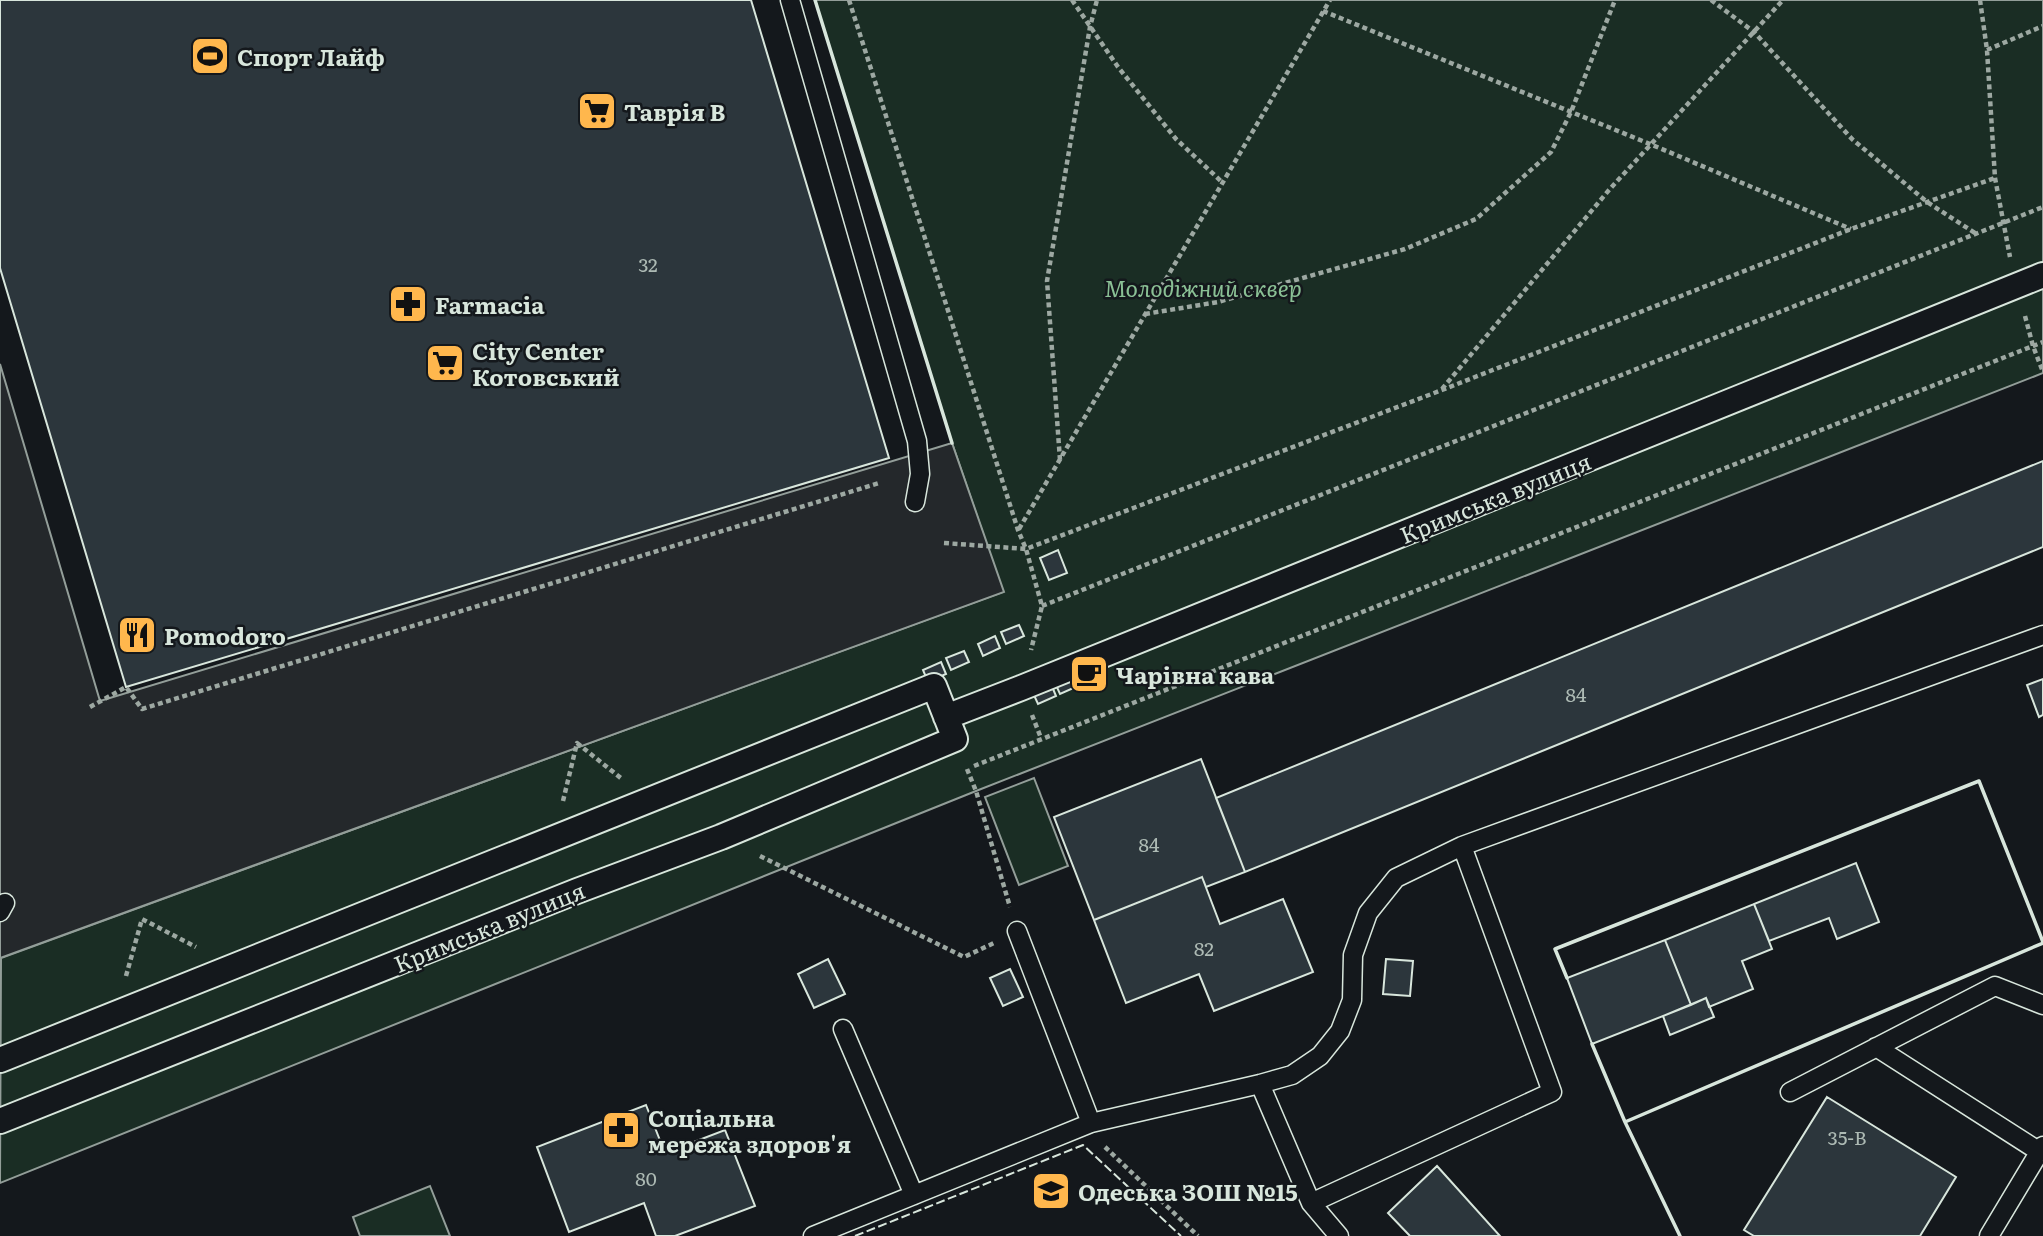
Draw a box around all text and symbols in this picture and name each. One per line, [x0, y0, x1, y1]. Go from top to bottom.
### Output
sports icon: Спорт Лайф [189, 35, 231, 77]
place label: Спорт Лайф [237, 39, 385, 73]
supermarket icon: Таврія В [576, 90, 618, 132]
place label: Таврія В [624, 94, 726, 128]
house number: 32 [638, 250, 658, 278]
park label: Молодіжний сквер [1104, 270, 1302, 304]
pharmacy icon: Farmacia [387, 283, 429, 325]
place label: Farmacia [435, 287, 545, 321]
place label: City Center Котовський [472, 333, 620, 393]
supermarket icon: City Center Котовський [424, 342, 466, 384]
street label: Кримська вулиця [1394, 443, 1596, 551]
restaurant icon: Pomodoro [116, 614, 158, 656]
place label: Pomodoro [164, 618, 286, 652]
cafe icon: Чарівна кава [1068, 653, 1110, 695]
place label: Чарівна кава [1116, 657, 1275, 691]
house number: 84 [1566, 680, 1587, 708]
house number: 84 [1139, 830, 1160, 858]
street label: Кримська вулиця [388, 872, 590, 980]
house number: 82 [1194, 934, 1214, 962]
place label: Соціальна мережа здоров'я [648, 1100, 851, 1160]
pharmacy icon: Соціальна мережа здоров'я [600, 1109, 642, 1151]
house number: 35-В [1827, 1123, 1867, 1151]
house number: 80 [635, 1164, 657, 1192]
school or university icon: Одеська ЗОШ №15 [1030, 1170, 1072, 1212]
place label: Одеська ЗОШ №15 [1078, 1174, 1298, 1208]

